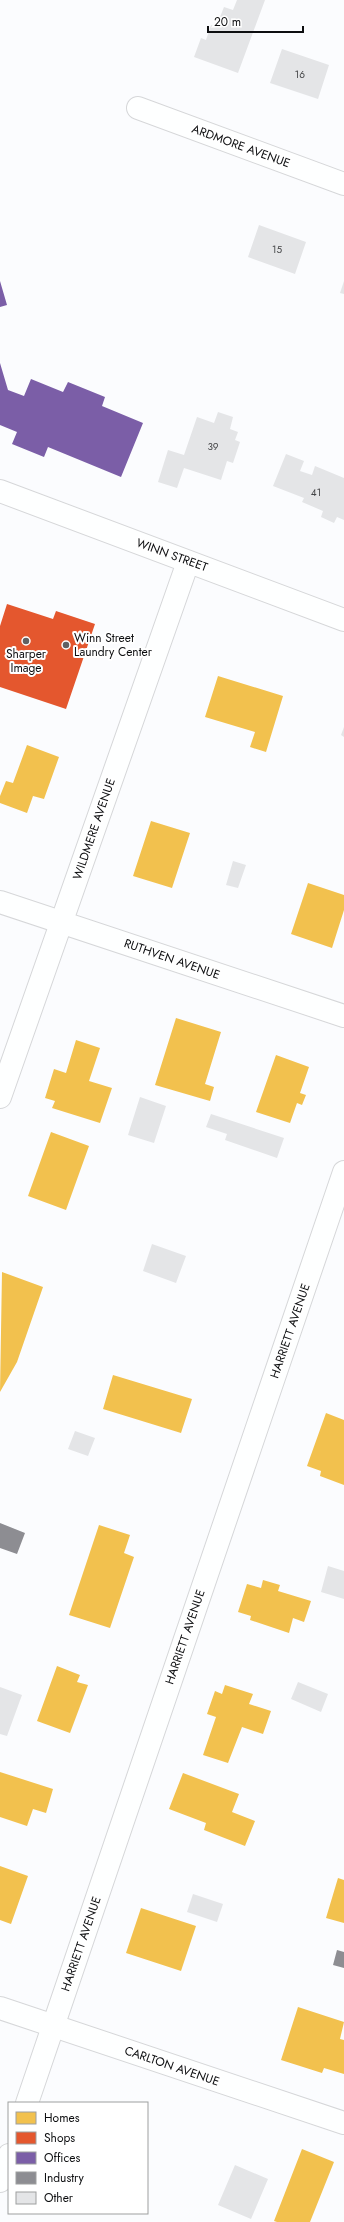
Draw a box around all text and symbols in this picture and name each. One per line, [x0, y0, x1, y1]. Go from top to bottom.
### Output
scale bar [208, 8, 303, 34]
text: 20 m [214, 13, 241, 31]
house number: 16 [295, 67, 305, 82]
street label: ARDMORE AVENUE [189, 120, 293, 172]
house number: 15 [272, 242, 282, 257]
house number: 39 [207, 439, 219, 454]
house number: 41 [311, 485, 321, 500]
street label: WINN STREET [134, 534, 211, 576]
place label: Winn Street Laundry Center [74, 629, 153, 661]
marker: Sharper Image [21, 636, 31, 646]
marker: Winn Street Laundry Center [61, 640, 71, 650]
place label: Sharper Image [6, 645, 47, 677]
street label: WILDMERE AVENUE [68, 776, 120, 882]
street label: RUTHVEN AVENUE [122, 934, 222, 984]
street label: HARRIETT AVENUE [265, 1281, 315, 1381]
street label: HARRIETT AVENUE [160, 1587, 210, 1687]
street label: HARRIETT AVENUE [56, 1894, 106, 1994]
street label: CARLTON AVENUE [122, 2041, 222, 2091]
legend [8, 2102, 148, 2214]
text: Homes [44, 2109, 80, 2127]
text: Shops [44, 2129, 75, 2147]
text: Offices [44, 2149, 80, 2167]
text: Industry [44, 2169, 85, 2187]
text: Other [44, 2189, 74, 2207]

